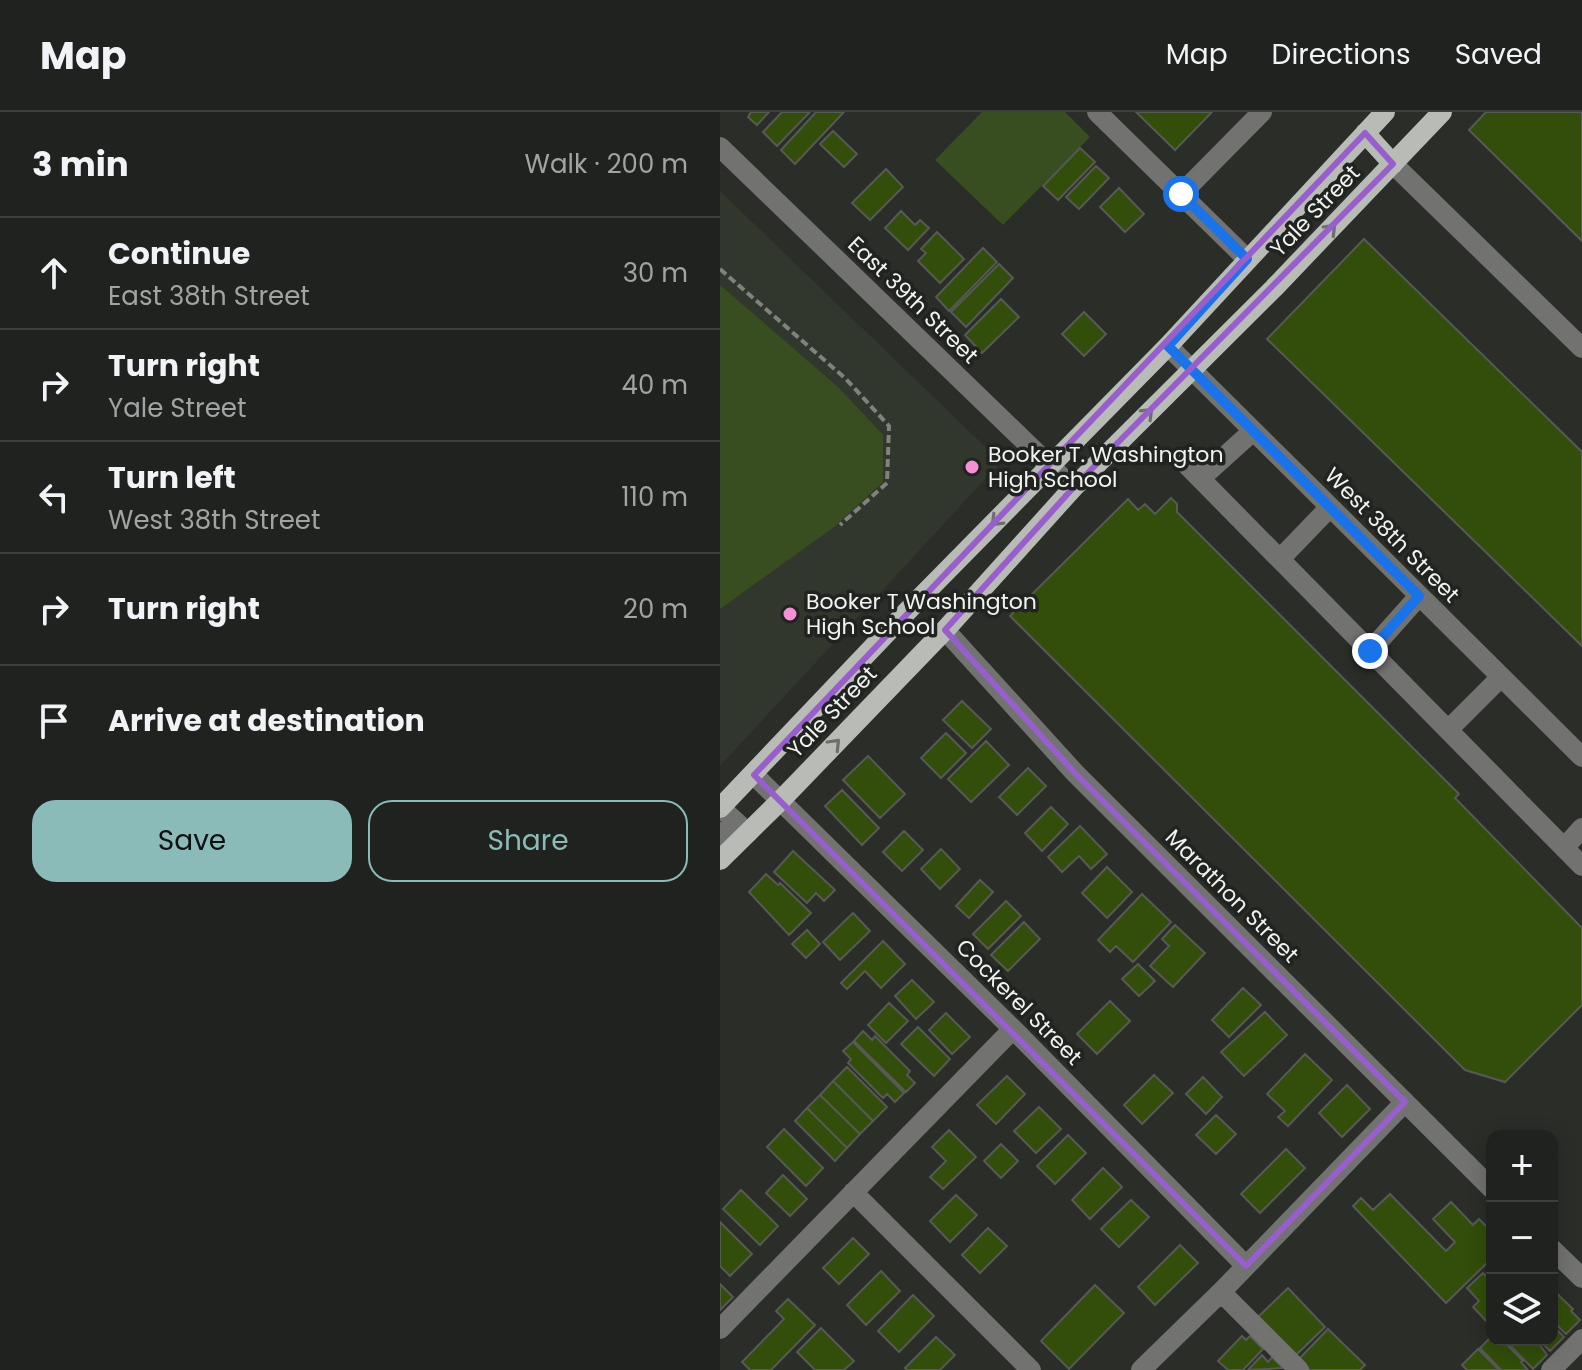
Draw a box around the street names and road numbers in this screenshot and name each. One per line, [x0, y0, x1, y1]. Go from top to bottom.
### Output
street label: Yale Street [1263, 158, 1367, 264]
street label: East 39th Street [841, 230, 985, 370]
street label: West 38th Street [1318, 461, 1466, 609]
street label: Yale Street [780, 659, 884, 765]
street label: Marathon Street [1158, 822, 1306, 970]
street label: Cockerel Street [949, 932, 1089, 1072]

